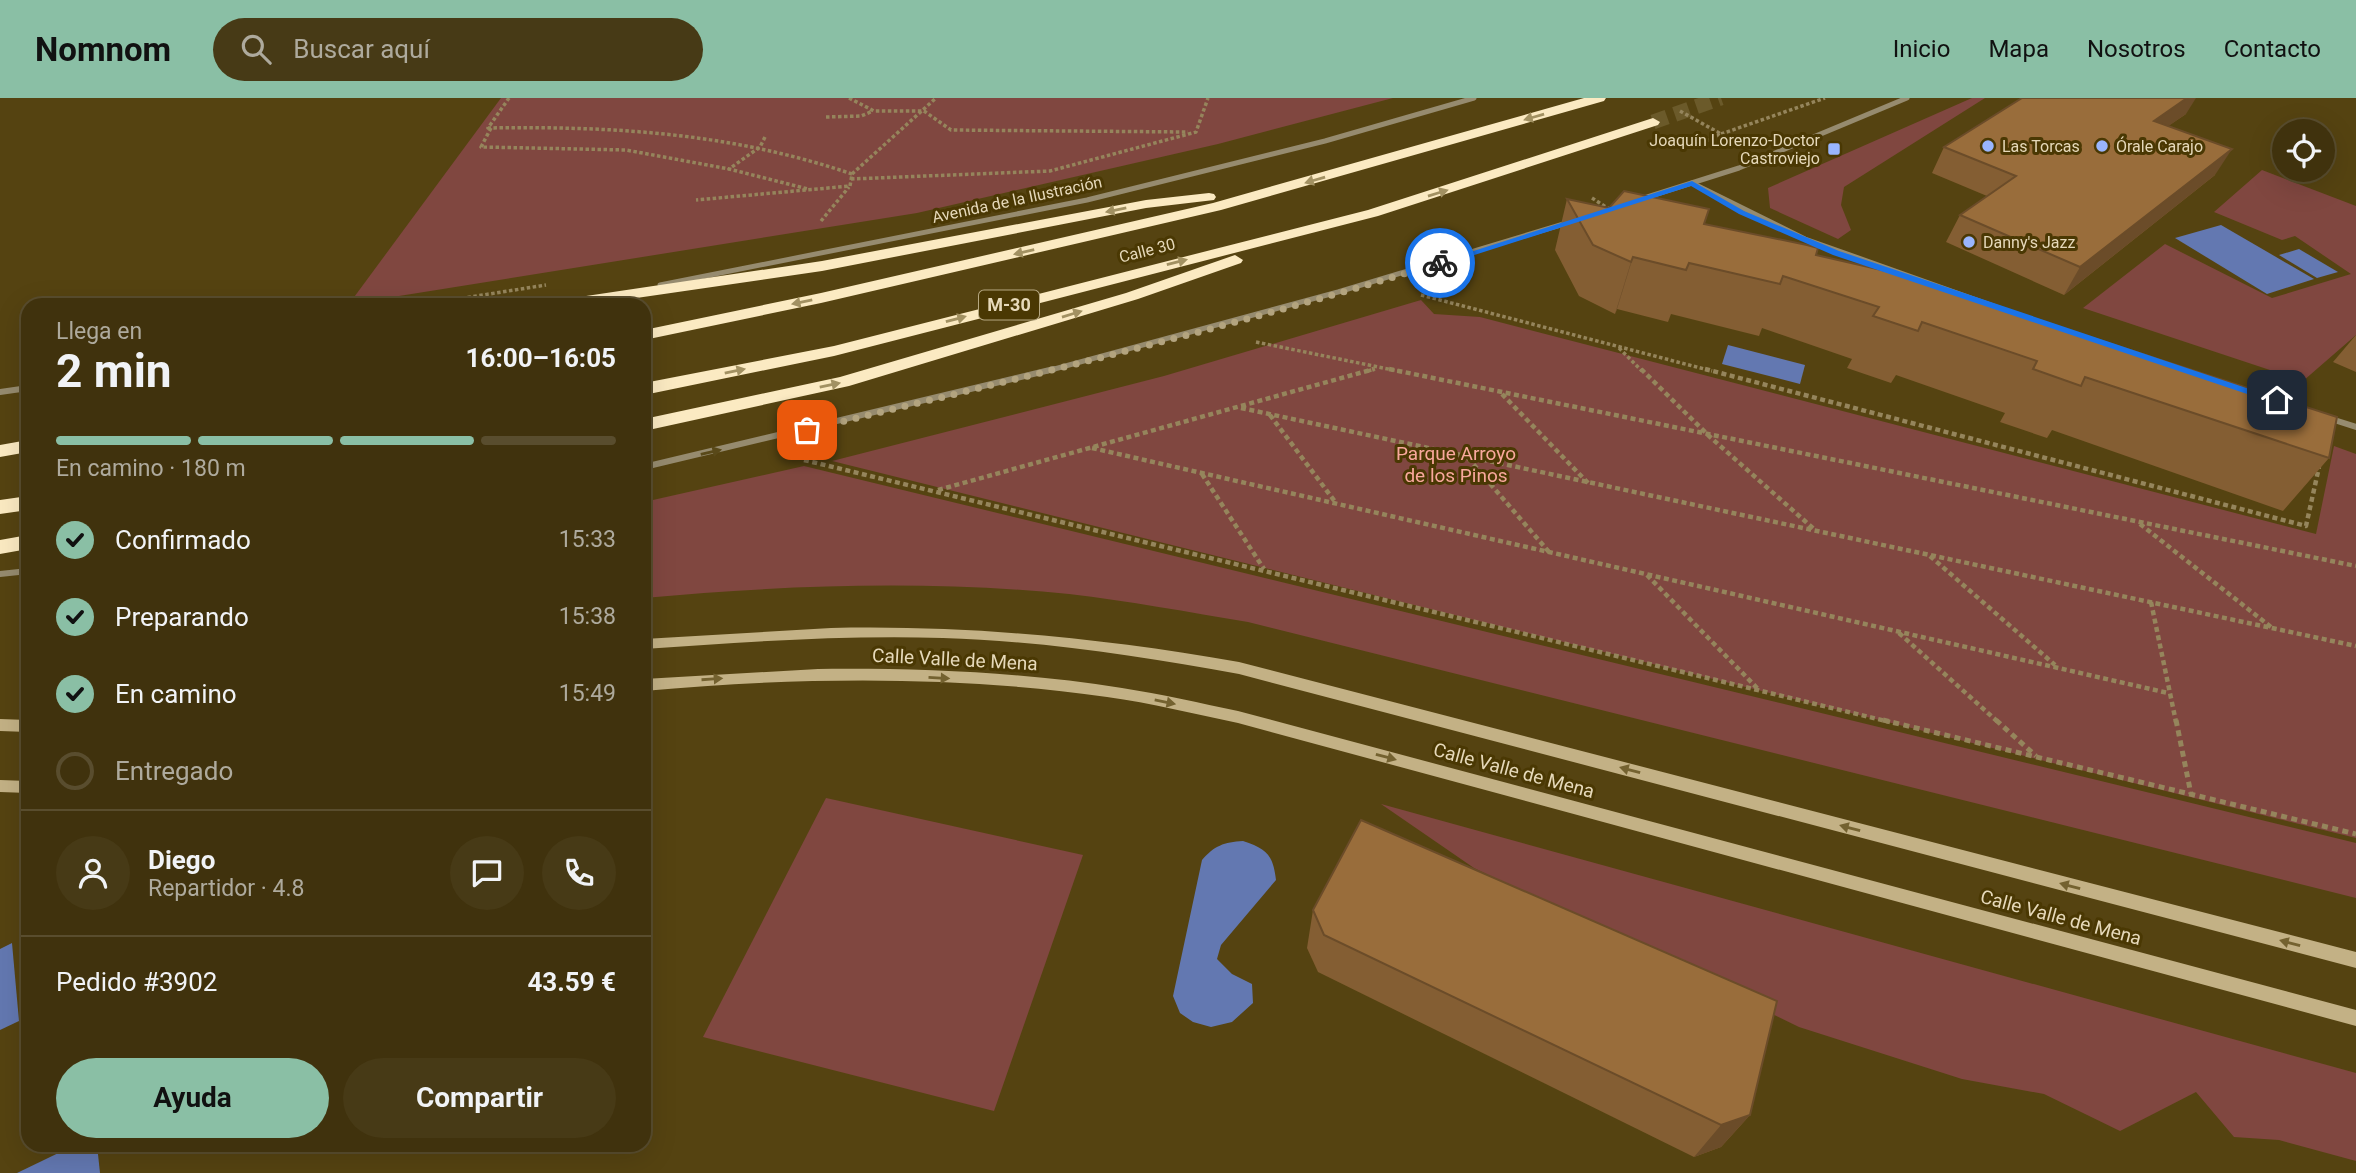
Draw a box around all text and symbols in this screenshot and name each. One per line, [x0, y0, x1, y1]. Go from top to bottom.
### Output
search box [213, 18, 703, 81]
text: Nomnom [35, 30, 171, 69]
icon: search [237, 30, 275, 68]
text: Buscar aquí [293, 34, 430, 64]
text: Inicio [1893, 35, 1950, 63]
text: Mapa [1988, 35, 2049, 63]
text: Nosotros [2087, 35, 2186, 63]
text: Contacto [2224, 35, 2321, 63]
one-way arrow [1523, 112, 1544, 122]
map controls [2272, 119, 2335, 182]
button: locate [2272, 119, 2335, 182]
place label: Joaquín Lorenzo-Doctor Castroviejo [1649, 131, 1821, 168]
place label: Órale Carajo [2116, 136, 2203, 156]
place label: Las Torcas [2002, 137, 2080, 156]
marker: Las Torcas [1980, 138, 1996, 154]
marker: Órale Carajo [2094, 138, 2110, 154]
marker: Joaquín Lorenzo-Doctor Castroviejo [1826, 141, 1842, 157]
street label: Avenida de la Ilustración [930, 172, 1104, 227]
one-way arrow [1304, 175, 1325, 185]
one-way arrow [1428, 187, 1449, 197]
one-way arrow [1105, 204, 1127, 215]
courier [1405, 228, 1475, 298]
place label: Danny's Jazz [1983, 233, 2075, 252]
street label: Calle 30 [1117, 234, 1177, 267]
marker: Danny's Jazz [1961, 234, 1977, 250]
icon: bike [1421, 244, 1459, 282]
one-way arrow [1013, 246, 1035, 257]
one-way arrow [1166, 256, 1188, 267]
road number: M-30 [979, 290, 1039, 320]
one-way arrow [791, 297, 813, 308]
one-way arrow [1062, 308, 1083, 318]
one-way arrow [945, 313, 967, 324]
text: Llega en [56, 318, 142, 345]
text: 16:00–16:05 [466, 343, 616, 373]
text: 2 min [56, 344, 172, 398]
one-way arrow [724, 365, 746, 376]
pin [2247, 370, 2307, 430]
one-way arrow [819, 379, 841, 390]
icon: home [2258, 381, 2296, 419]
pin [777, 400, 837, 460]
icon: bag [788, 411, 826, 449]
park label: Parque Arroyo de los Pinos [1396, 442, 1516, 487]
one-way arrow [700, 446, 722, 457]
text: En camino · 180 m [56, 455, 246, 482]
icon: check [56, 521, 94, 559]
text: Confirmado [115, 525, 251, 555]
text: 15:33 [559, 526, 616, 553]
icon: check [56, 598, 94, 636]
text: Preparando [115, 602, 249, 632]
text: 15:38 [559, 603, 616, 630]
street label: Calle Valle de Mena [872, 644, 1038, 675]
one-way arrow [929, 672, 951, 683]
one-way arrow [701, 673, 723, 684]
icon: check [56, 675, 94, 713]
text: En camino [115, 679, 237, 709]
text: 15:49 [559, 680, 616, 707]
one-way arrow [1154, 697, 1176, 708]
street label: Calle Valle de Mena [1431, 738, 1597, 803]
one-way arrow [1375, 752, 1397, 763]
text: Entregado [115, 756, 233, 786]
one-way arrow [1619, 765, 1640, 775]
one-way arrow [1839, 822, 1861, 833]
button: person [56, 836, 130, 910]
button: chat [450, 836, 524, 910]
button: phone [542, 836, 616, 910]
text: Diego [148, 845, 215, 875]
text: Repartidor · 4.8 [148, 875, 305, 902]
one-way arrow [2059, 880, 2080, 890]
street label: Calle Valle de Mena [1978, 885, 2144, 950]
one-way arrow [2279, 937, 2301, 948]
text: Pedido #3902 [56, 967, 217, 997]
text: 43.59 € [527, 967, 616, 997]
button: Ayuda [56, 1058, 329, 1138]
button: Compartir [343, 1058, 616, 1138]

